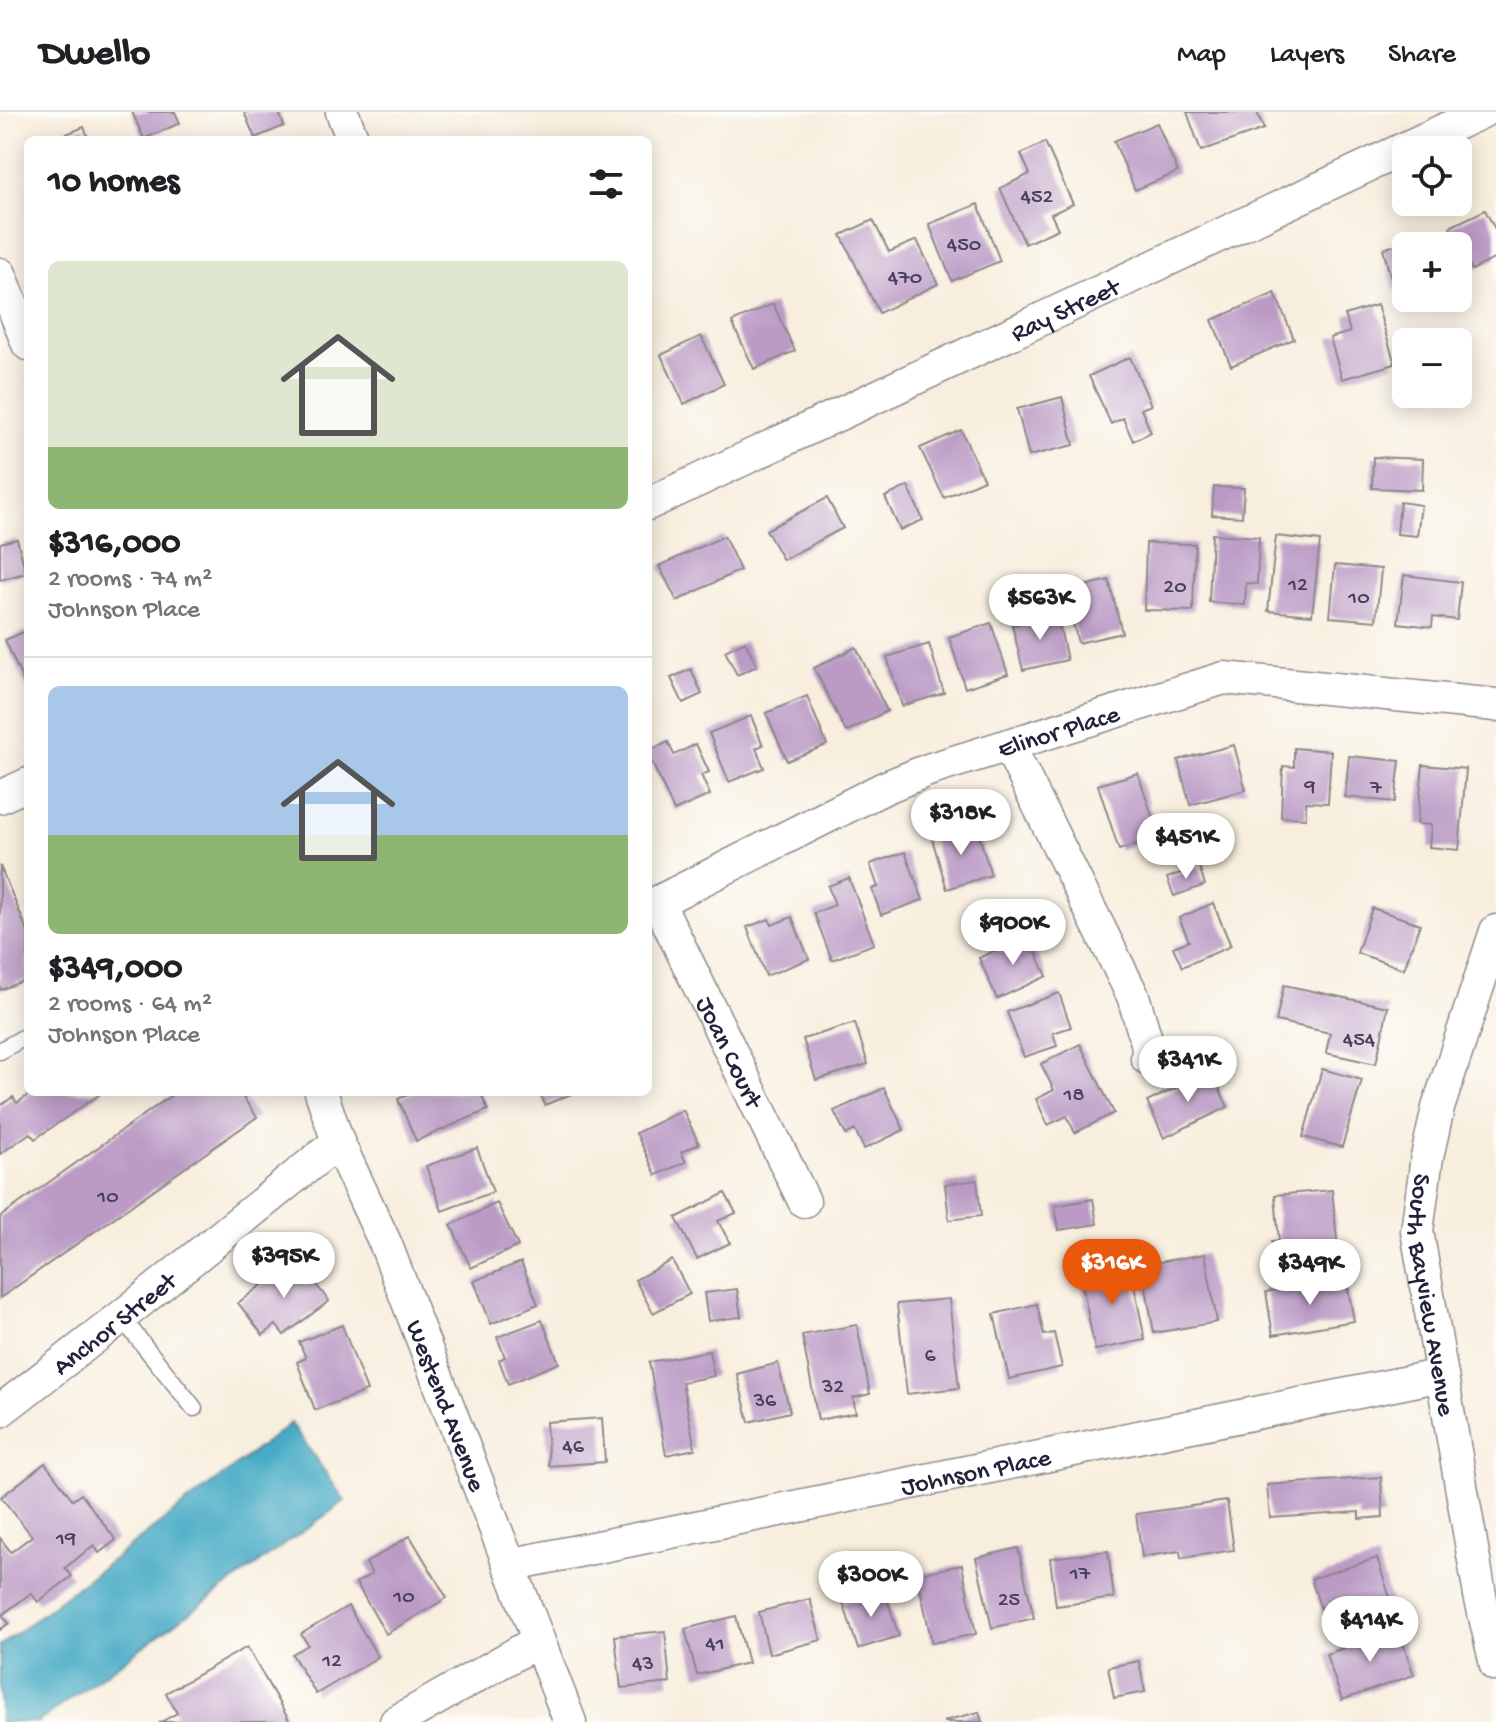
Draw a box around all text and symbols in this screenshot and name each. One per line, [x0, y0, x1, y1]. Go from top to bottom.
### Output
text: Dwello [40, 33, 150, 77]
text: Map [1177, 39, 1226, 72]
text: Layers [1270, 39, 1344, 72]
text: Share [1388, 39, 1456, 72]
map controls [1392, 136, 1472, 408]
button: locate [1392, 136, 1472, 216]
icon: filters [584, 162, 628, 206]
text: 10 homes [48, 164, 179, 204]
house number: 452 [1021, 185, 1054, 211]
button: + [1392, 232, 1472, 312]
house number: 450 [947, 233, 981, 259]
house number: 470 [888, 266, 922, 292]
street label: Ray Street [1007, 273, 1128, 351]
icon: home [266, 313, 410, 457]
button: − [1392, 328, 1472, 408]
text: $316,000 [48, 525, 180, 565]
text: 2 rooms · 74 m² [48, 565, 212, 596]
house number: 12 [1287, 573, 1308, 599]
pin: $563K [984, 574, 1096, 642]
house number: 20 [1163, 575, 1187, 601]
text: $563K [1007, 584, 1073, 615]
house number: 10 [1347, 586, 1370, 612]
text: Johnson Place [48, 596, 200, 627]
street label: Elinor Place [995, 700, 1124, 767]
icon: home [266, 738, 410, 882]
house number: 9 [1303, 775, 1316, 801]
house number: 7 [1369, 776, 1382, 802]
pin: $318K [905, 789, 1017, 857]
text: $318K [929, 799, 993, 830]
pin: $451K [1130, 813, 1242, 881]
text: $451K [1155, 823, 1217, 854]
pin: $900K [957, 899, 1069, 967]
text: $900K [979, 909, 1047, 940]
text: $349,000 [48, 950, 183, 990]
text: 2 rooms · 64 m² [48, 990, 212, 1021]
street label: Joan Court [687, 992, 768, 1116]
text: Johnson Place [48, 1021, 200, 1052]
house number: 454 [1343, 1028, 1376, 1054]
pin: $341K [1132, 1036, 1244, 1104]
text: $341K [1157, 1046, 1219, 1077]
house number: 18 [1063, 1083, 1084, 1109]
street label: South Bayview Avenue [1396, 1172, 1460, 1419]
house number: 10 [96, 1185, 119, 1211]
pin: $395K [228, 1232, 340, 1300]
pin: $316K [1056, 1239, 1168, 1307]
pin: $349K [1254, 1239, 1366, 1307]
text: $395K [251, 1242, 317, 1273]
text: $316K [1080, 1249, 1144, 1280]
text: $349K [1278, 1249, 1342, 1280]
street label: Anchor Street [48, 1266, 186, 1384]
street label: Westend Avenue [396, 1317, 491, 1497]
house number: 6 [924, 1344, 936, 1370]
house number: 32 [821, 1375, 844, 1401]
house number: 36 [753, 1389, 777, 1415]
house number: 46 [562, 1435, 585, 1461]
street label: Johnson Place [899, 1444, 1054, 1505]
house number: 19 [55, 1527, 76, 1553]
pin: $300K [815, 1551, 927, 1619]
text: $300K [836, 1561, 906, 1592]
house number: 17 [1069, 1562, 1091, 1588]
house number: 10 [392, 1585, 415, 1611]
house number: 25 [998, 1588, 1020, 1614]
pin: $414K [1314, 1596, 1426, 1664]
text: $414K [1339, 1606, 1401, 1637]
house number: 41 [705, 1632, 725, 1658]
house number: 12 [321, 1649, 342, 1675]
house number: 43 [632, 1652, 654, 1678]

